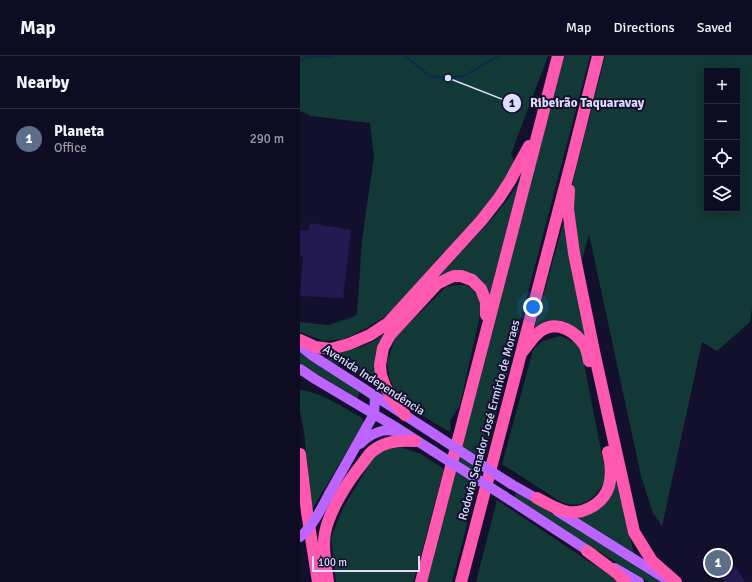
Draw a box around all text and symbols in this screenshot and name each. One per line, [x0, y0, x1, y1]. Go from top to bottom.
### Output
text: Map [20, 16, 56, 40]
text: Map [566, 19, 592, 36]
text: Directions [614, 19, 675, 36]
text: Saved [697, 19, 732, 36]
map controls [704, 68, 740, 212]
button: + [704, 68, 740, 104]
text: Nearby [16, 72, 69, 93]
callout: Ribeirão Taquaravay [502, 90, 652, 115]
text: Ribeirão Taquaravay [530, 95, 645, 111]
text: 1 [509, 96, 516, 111]
button: − [704, 104, 740, 140]
text: Planeta [54, 122, 104, 140]
text: 1 [25, 131, 33, 147]
text: 290 m [250, 131, 284, 147]
text: Office [54, 140, 87, 156]
button: locate [704, 140, 740, 176]
button: layers [704, 176, 740, 212]
your location [523, 297, 543, 317]
street label: Rodovia Senador José Ermírio de Moraes [455, 318, 523, 522]
street label: Avenida Independência [320, 342, 428, 419]
pin: 1 [705, 548, 731, 578]
scale bar [312, 554, 420, 573]
text: 100 m [318, 556, 347, 569]

